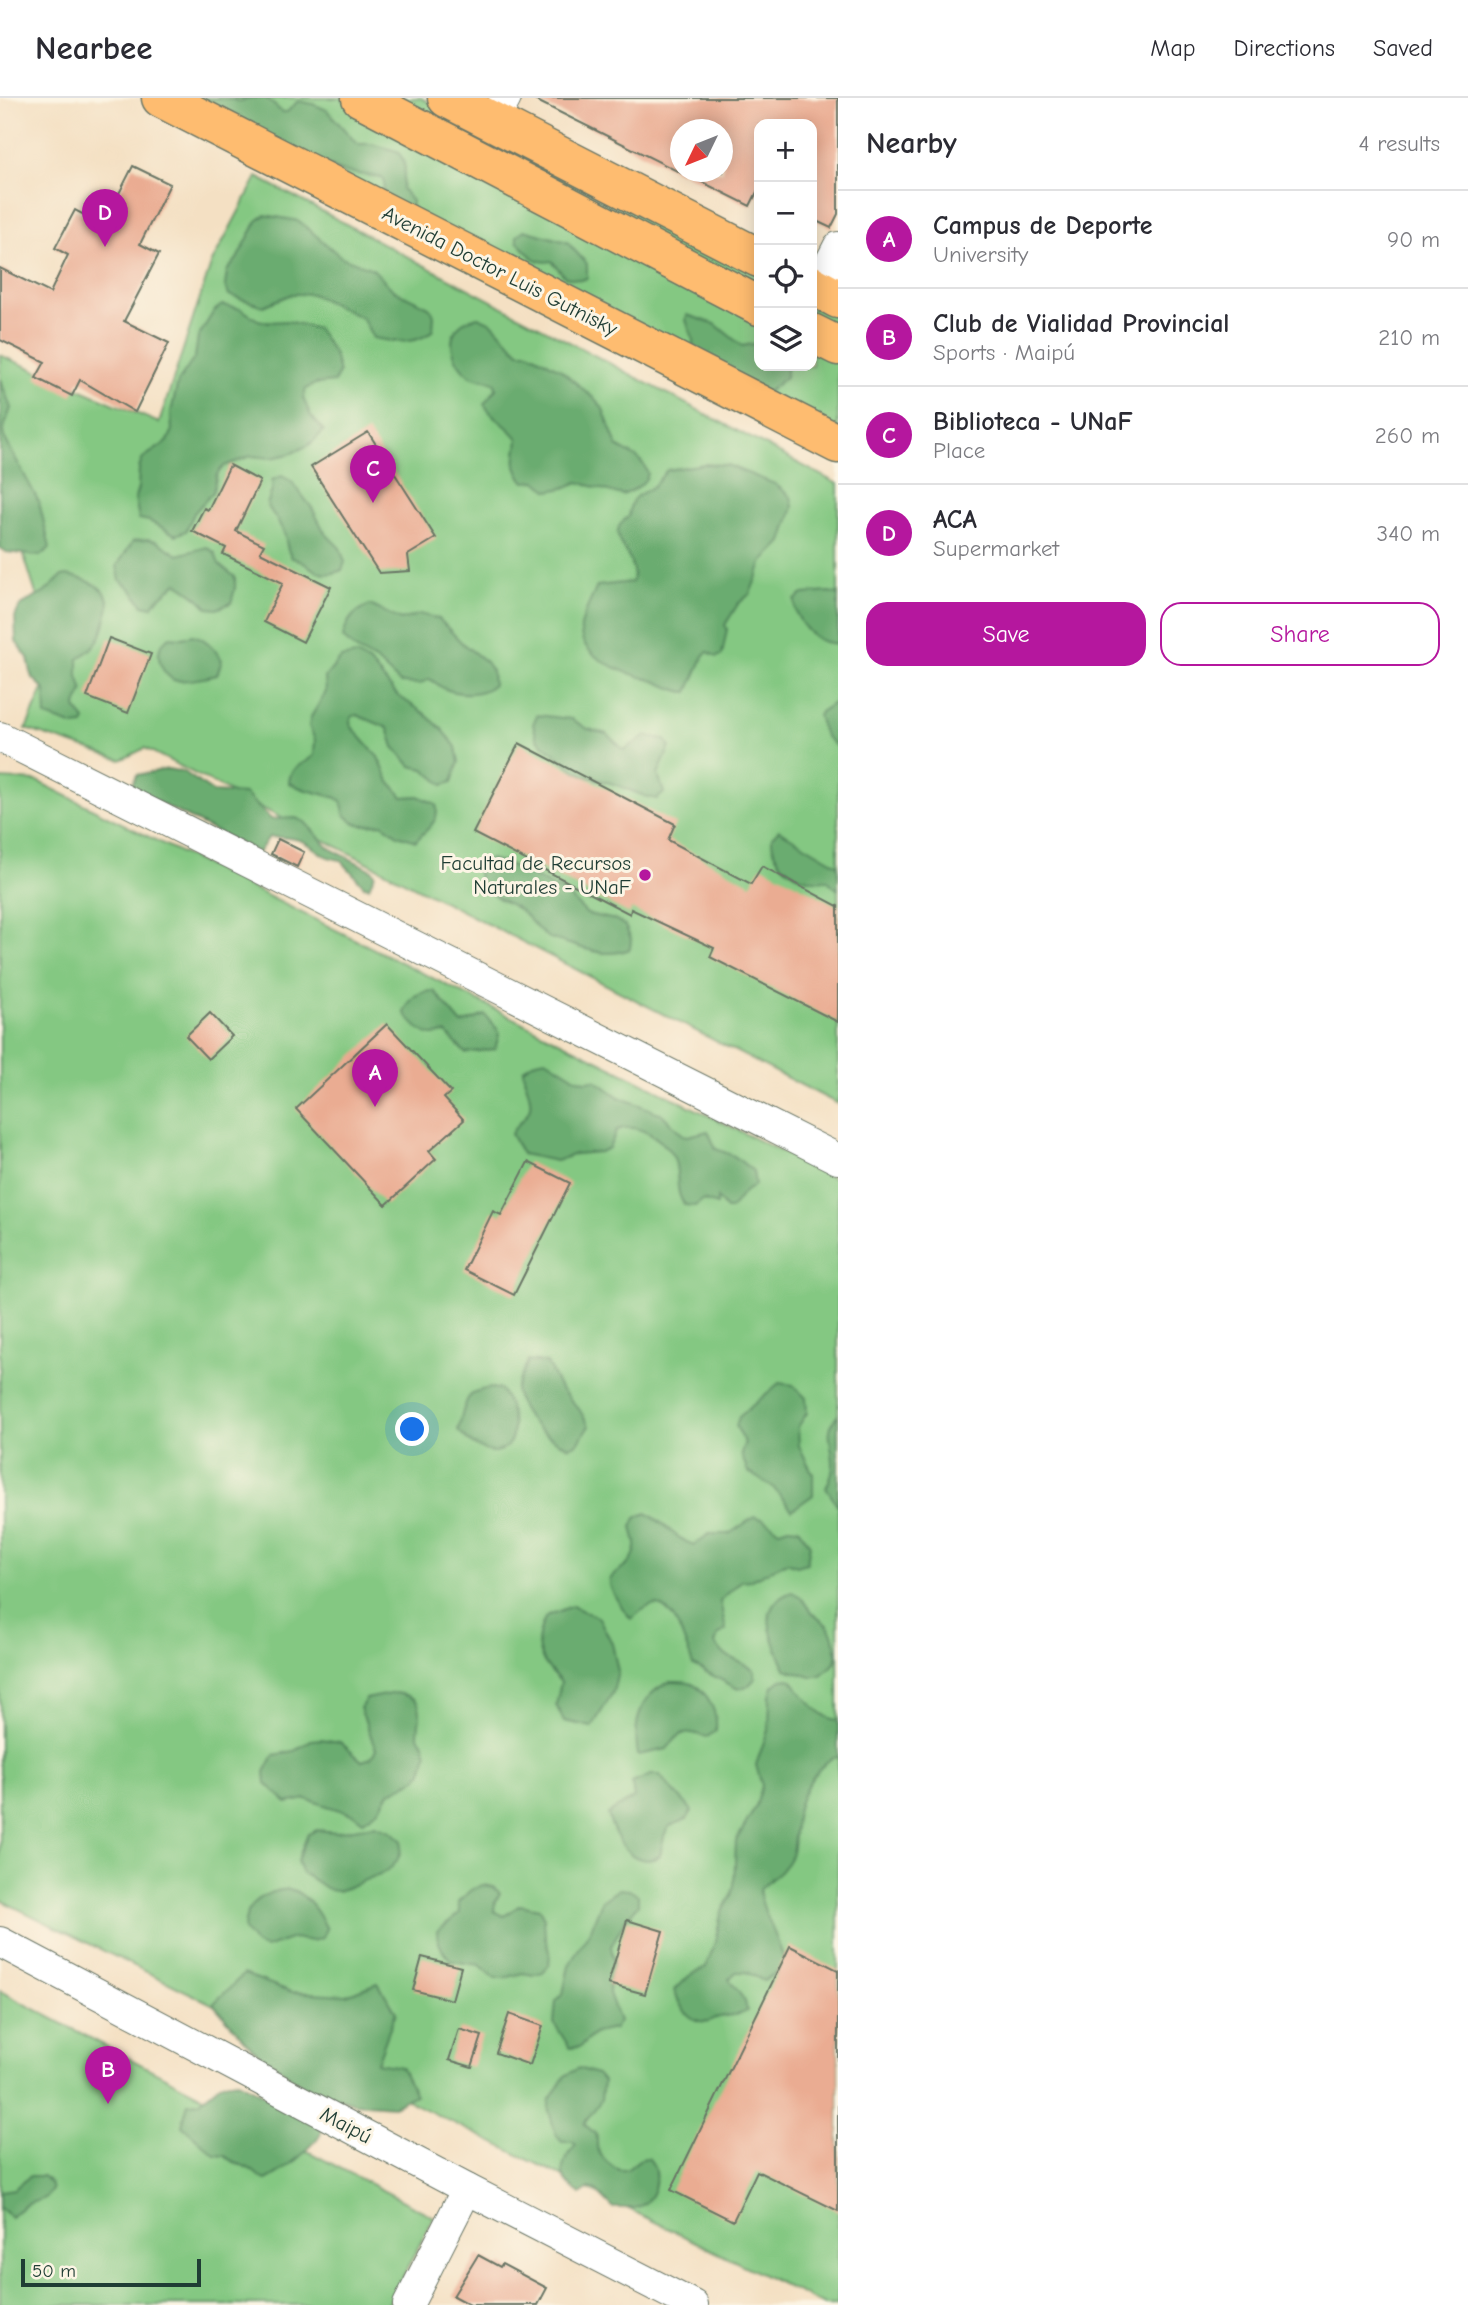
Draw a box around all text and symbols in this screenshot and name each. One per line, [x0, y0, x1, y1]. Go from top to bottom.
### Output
text: Nearbee [35, 29, 153, 67]
text: Map [1150, 34, 1196, 62]
text: Directions [1234, 34, 1335, 62]
text: Saved [1373, 34, 1433, 62]
north arrow [670, 119, 733, 182]
map controls [754, 119, 817, 371]
button: + [754, 119, 817, 182]
text: Nearby [866, 126, 957, 161]
text: 4 results [1358, 130, 1440, 157]
button: − [754, 182, 817, 245]
pin: D [82, 189, 128, 247]
street label: Avenida Doctor Luis Gutnisky [378, 201, 622, 341]
text: Campus de Deporte [933, 211, 1153, 241]
text: A [883, 226, 895, 253]
text: 90 m [1387, 226, 1440, 253]
text: University [933, 241, 1028, 268]
button: locate [754, 245, 817, 308]
button: layers [754, 308, 817, 371]
text: Club de Vialidad Provincial [933, 309, 1229, 339]
text: B [882, 324, 896, 351]
text: 210 m [1378, 324, 1440, 351]
text: Sports · Maipú [933, 339, 1075, 366]
text: Biblioteca - UNaF [933, 407, 1133, 437]
text: C [882, 422, 896, 449]
text: 260 m [1375, 422, 1440, 449]
text: Place [933, 437, 985, 464]
pin: C [350, 445, 396, 503]
text: ACA [933, 505, 977, 535]
text: D [882, 520, 896, 547]
text: 340 m [1377, 520, 1440, 547]
text: Supermarket [933, 535, 1059, 562]
button: Save [866, 602, 1146, 666]
button: Share [1160, 602, 1440, 666]
place label: Facultad de Recursos Naturales - UNaF [440, 851, 631, 899]
marker: Facultad de Recursos Naturales - UNaF [637, 867, 653, 883]
pin: A [352, 1049, 398, 1107]
your location [395, 1412, 429, 1446]
pin: B [85, 2046, 131, 2104]
street label: Maipú [316, 2101, 376, 2149]
scale bar [21, 2256, 201, 2288]
text: 50 m [32, 2260, 76, 2282]

